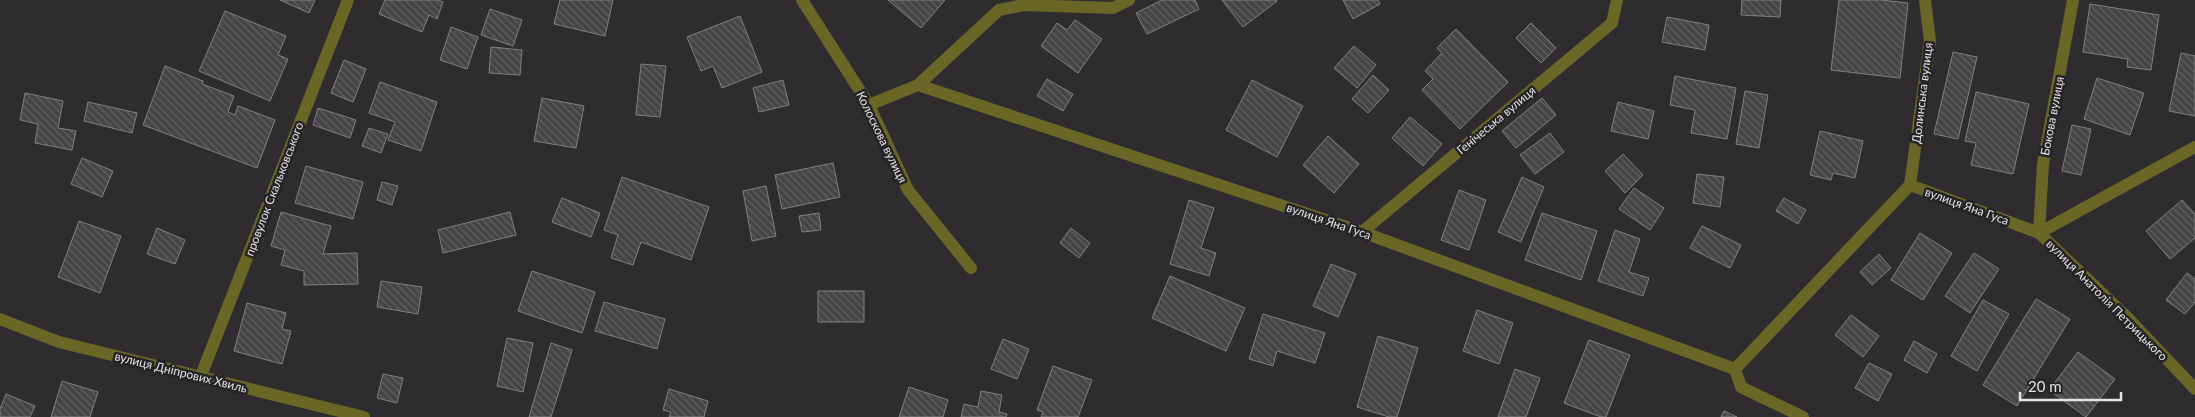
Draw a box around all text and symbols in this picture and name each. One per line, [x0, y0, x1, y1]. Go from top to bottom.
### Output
street label: Долинська вулиця [1908, 42, 1936, 144]
street label: Бокова вулиця [2037, 75, 2067, 157]
street label: Генічеська вулиця [1454, 83, 1538, 157]
street label: Колоскова вулиця [853, 89, 911, 185]
street label: провулок Скальковського [242, 120, 307, 258]
street label: вулиця Яна Гуса [1923, 184, 2011, 228]
street label: вулиця Яна Гуса [1285, 200, 1373, 242]
street label: вулиця Анатолія Петрицького [2043, 236, 2171, 364]
street label: вулиця Дніпрових Хвиль [113, 348, 249, 396]
scale bar [2020, 370, 2121, 402]
text: 20 m [2028, 377, 2062, 395]

